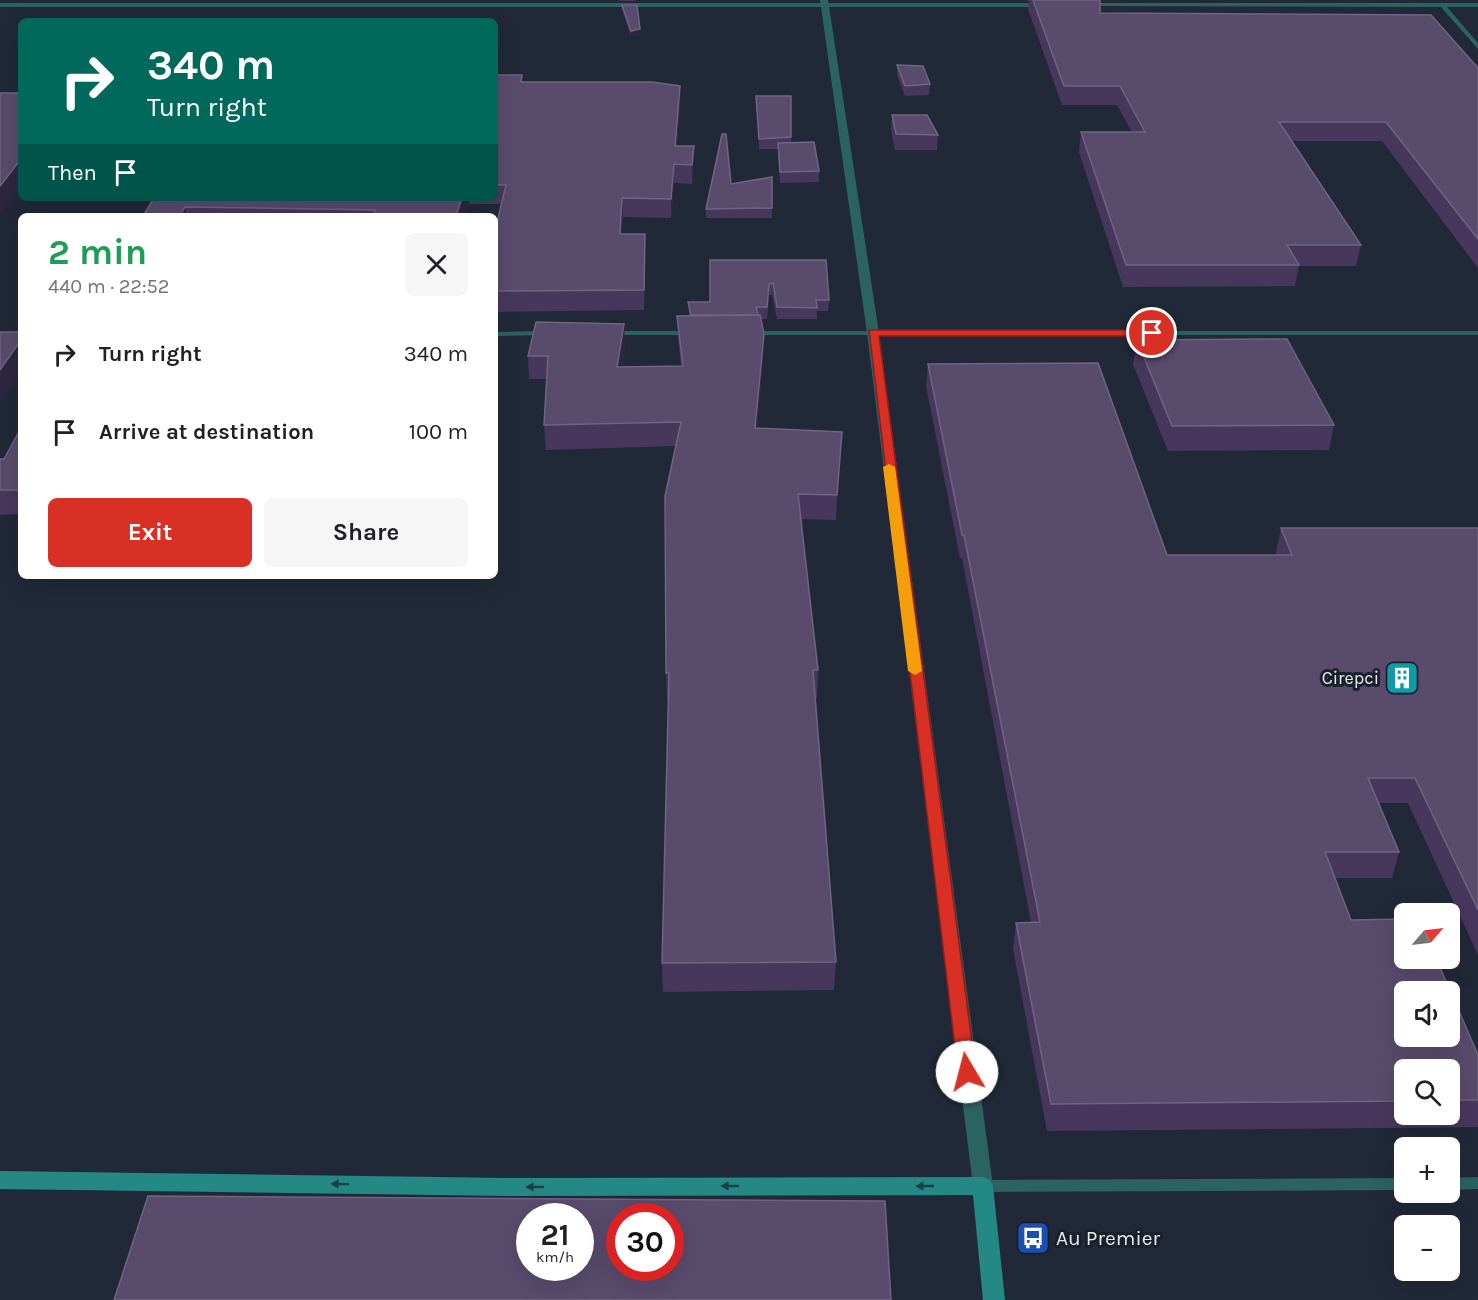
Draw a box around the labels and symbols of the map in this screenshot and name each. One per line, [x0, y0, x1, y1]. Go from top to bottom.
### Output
pin [1126, 307, 1177, 358]
building icon: Cirepci [1384, 660, 1420, 696]
place label: Cirepci [1322, 667, 1379, 689]
north arrow [1394, 903, 1460, 969]
position arrow [935, 1040, 999, 1104]
one-way arrow [330, 1180, 349, 1189]
one-way arrow [720, 1181, 739, 1191]
one-way arrow [915, 1181, 934, 1191]
one-way arrow [525, 1182, 544, 1192]
speed limit sign: 30 [606, 1203, 684, 1281]
bus stop icon: Au Premier [1015, 1220, 1051, 1256]
place label: Au Premier [1056, 1226, 1160, 1250]

